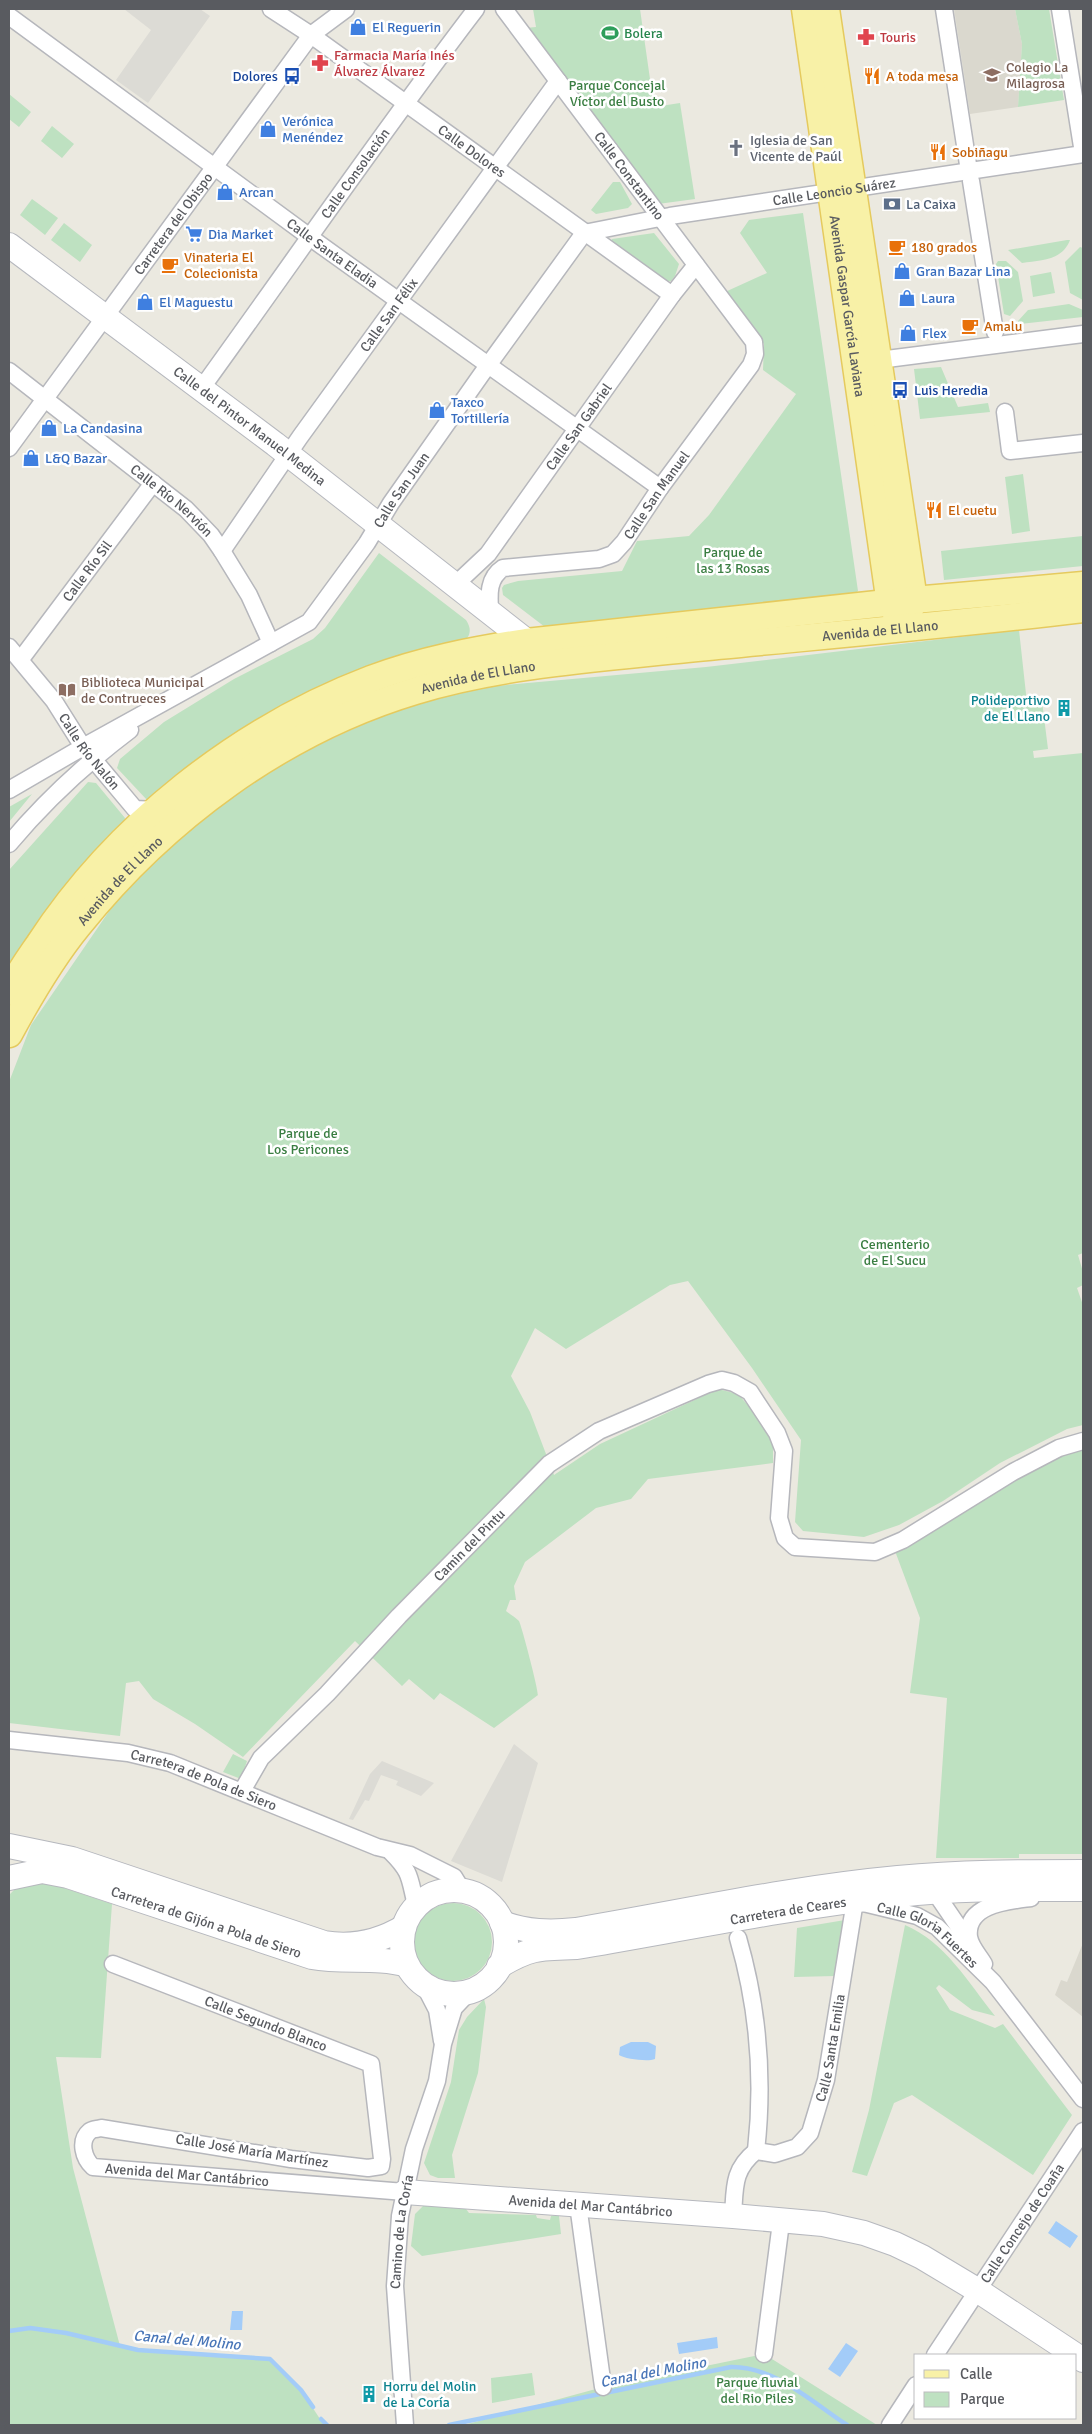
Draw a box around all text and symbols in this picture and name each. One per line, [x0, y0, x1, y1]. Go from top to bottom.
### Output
shop icon: El Reguerin [348, 17, 368, 37]
place label: El Reguerin [372, 19, 441, 36]
sports icon: Bolera [600, 23, 620, 43]
place label: Bolera [624, 25, 663, 42]
pharmacy icon: Touris [856, 27, 876, 47]
place label: Touris [880, 29, 916, 46]
place label: Farmacia María Inés Álvarez Álvarez [334, 47, 455, 80]
pharmacy icon: Farmacia María Inés Álvarez Álvarez [310, 53, 330, 73]
place label: Colegio La Milagrosa [1006, 59, 1068, 92]
school or university icon: Colegio La Milagrosa [982, 65, 1002, 85]
bus stop icon: Dolores [282, 66, 302, 86]
restaurant icon: A toda mesa [862, 66, 882, 86]
place label: Dolores [232, 68, 278, 85]
place label: A toda mesa [886, 68, 959, 85]
park label: Parque Concejal Víctor del Busto [569, 77, 665, 110]
place label: Verónica Menéndez [282, 113, 343, 146]
shop icon: Verónica Menéndez [258, 119, 278, 139]
street label: Calle Dolores [435, 121, 509, 181]
street label: Calle Consolación [317, 125, 393, 222]
street label: Calle Constantino [590, 128, 668, 224]
place label: Iglesia de San Vicente de Paúl [750, 132, 842, 165]
church icon: Iglesia de San Vicente de Paúl [726, 138, 746, 158]
restaurant icon: Sobiñagu [928, 142, 948, 162]
place label: Sobiñagu [952, 144, 1008, 161]
street label: Carretera del Obispo [130, 169, 216, 278]
street label: Calle Leoncio Suárez [771, 174, 897, 209]
shop icon: Arcan [215, 182, 235, 202]
place label: Arcan [239, 184, 274, 201]
bank icon: La Caixa [882, 194, 902, 214]
place label: La Caixa [906, 196, 956, 213]
street label: Calle Santa Eladia [283, 214, 381, 292]
street label: Avenida Gaspar García Laviana [826, 214, 869, 398]
supermarket icon: Dia Market [184, 224, 204, 244]
place label: Dia Market [208, 226, 273, 243]
cafe icon: 180 grados [887, 237, 907, 257]
place label: 180 grados [911, 239, 977, 256]
place label: Vinateria El Colecionista [184, 249, 258, 282]
cafe icon: Vinateria El Colecionista [160, 255, 180, 275]
shop icon: Gran Bazar Lina [892, 261, 912, 281]
place label: Gran Bazar Lina [916, 263, 1011, 280]
street label: Calle San Félix [356, 274, 421, 355]
shop icon: Laura [897, 288, 917, 308]
place label: Laura [921, 290, 955, 307]
shop icon: El Maguestu [135, 292, 155, 312]
place label: El Maguestu [159, 294, 233, 311]
cafe icon: Amalu [960, 316, 980, 336]
place label: Amalu [984, 318, 1022, 335]
shop icon: Flex [898, 323, 918, 343]
place label: Flex [922, 325, 947, 342]
street label: Calle del Pintor Manuel Medina [170, 362, 329, 489]
street label: Calle San Gabriel [542, 380, 615, 474]
bus stop icon: Luis Heredia [890, 380, 910, 400]
place label: Luis Heredia [914, 382, 988, 399]
place label: Taxco Tortillería [451, 394, 509, 427]
shop icon: Taxco Tortillería [427, 400, 447, 420]
shop icon: La Candasina [39, 418, 59, 438]
place label: La Candasina [63, 420, 143, 437]
shop icon: L&Q Bazar [21, 448, 41, 468]
street label: Calle San Manuel [620, 448, 693, 543]
street label: Calle San Juan [370, 449, 433, 531]
place label: L&Q Bazar [45, 450, 108, 467]
street label: Calle Río Nervión [127, 460, 216, 540]
restaurant icon: El cuetu [924, 500, 944, 520]
place label: El cuetu [948, 502, 997, 519]
street label: Calle Río Sil [59, 537, 115, 605]
park label: Parque de las 13 Rosas [696, 544, 770, 577]
street label: Avenida de El Llano [821, 616, 939, 645]
street label: Avenida de El Llano [419, 657, 536, 697]
place label: Biblioteca Municipal de Contrueces [81, 674, 204, 707]
library icon: Biblioteca Municipal de Contrueces [57, 680, 77, 700]
place label: Polideportivo de El Llano [971, 692, 1050, 725]
building icon: Polideportivo de El Llano [1054, 698, 1074, 718]
street label: Calle Río Nalón [55, 710, 124, 793]
street label: Avenida de El Llano [74, 832, 166, 929]
park label: Parque de Los Pericones [267, 1125, 349, 1158]
park label: Cementerio de El Sucu [860, 1236, 930, 1269]
street label: Camin del Pintu [430, 1505, 508, 1585]
street label: Carretera de Pola de Siero [129, 1745, 279, 1814]
street label: Carretera de Gijón a Pola de Siero [109, 1882, 304, 1961]
street label: Carretera de Ceares [729, 1893, 847, 1928]
street label: Calle Gloria Fuertes [875, 1898, 982, 1971]
street label: Calle Segundo Blanco [202, 1992, 330, 2055]
street label: Calle Santa Emilia [811, 1993, 848, 2104]
street label: Calle José María Martínez [174, 2131, 330, 2171]
street label: Avenida del Mar Cantábrico [104, 2159, 270, 2190]
street label: Calle Concejo de Coaña [977, 2160, 1068, 2286]
street label: Camino de La Coría [386, 2173, 417, 2290]
street label: Avenida del Mar Cantábrico [508, 2191, 673, 2220]
water label: Canal del Molino [133, 2326, 243, 2354]
water label: Canal del Molino [599, 2353, 709, 2391]
legend [914, 2354, 1077, 2419]
text: Calle [960, 2365, 993, 2383]
park label: Parque fluvial del Rio Piles [716, 2374, 798, 2407]
place label: Horru del Molin de La Coría [383, 2378, 476, 2411]
building icon: Horru del Molin de La Coría [359, 2384, 379, 2404]
text: Parque [960, 2390, 1005, 2408]

